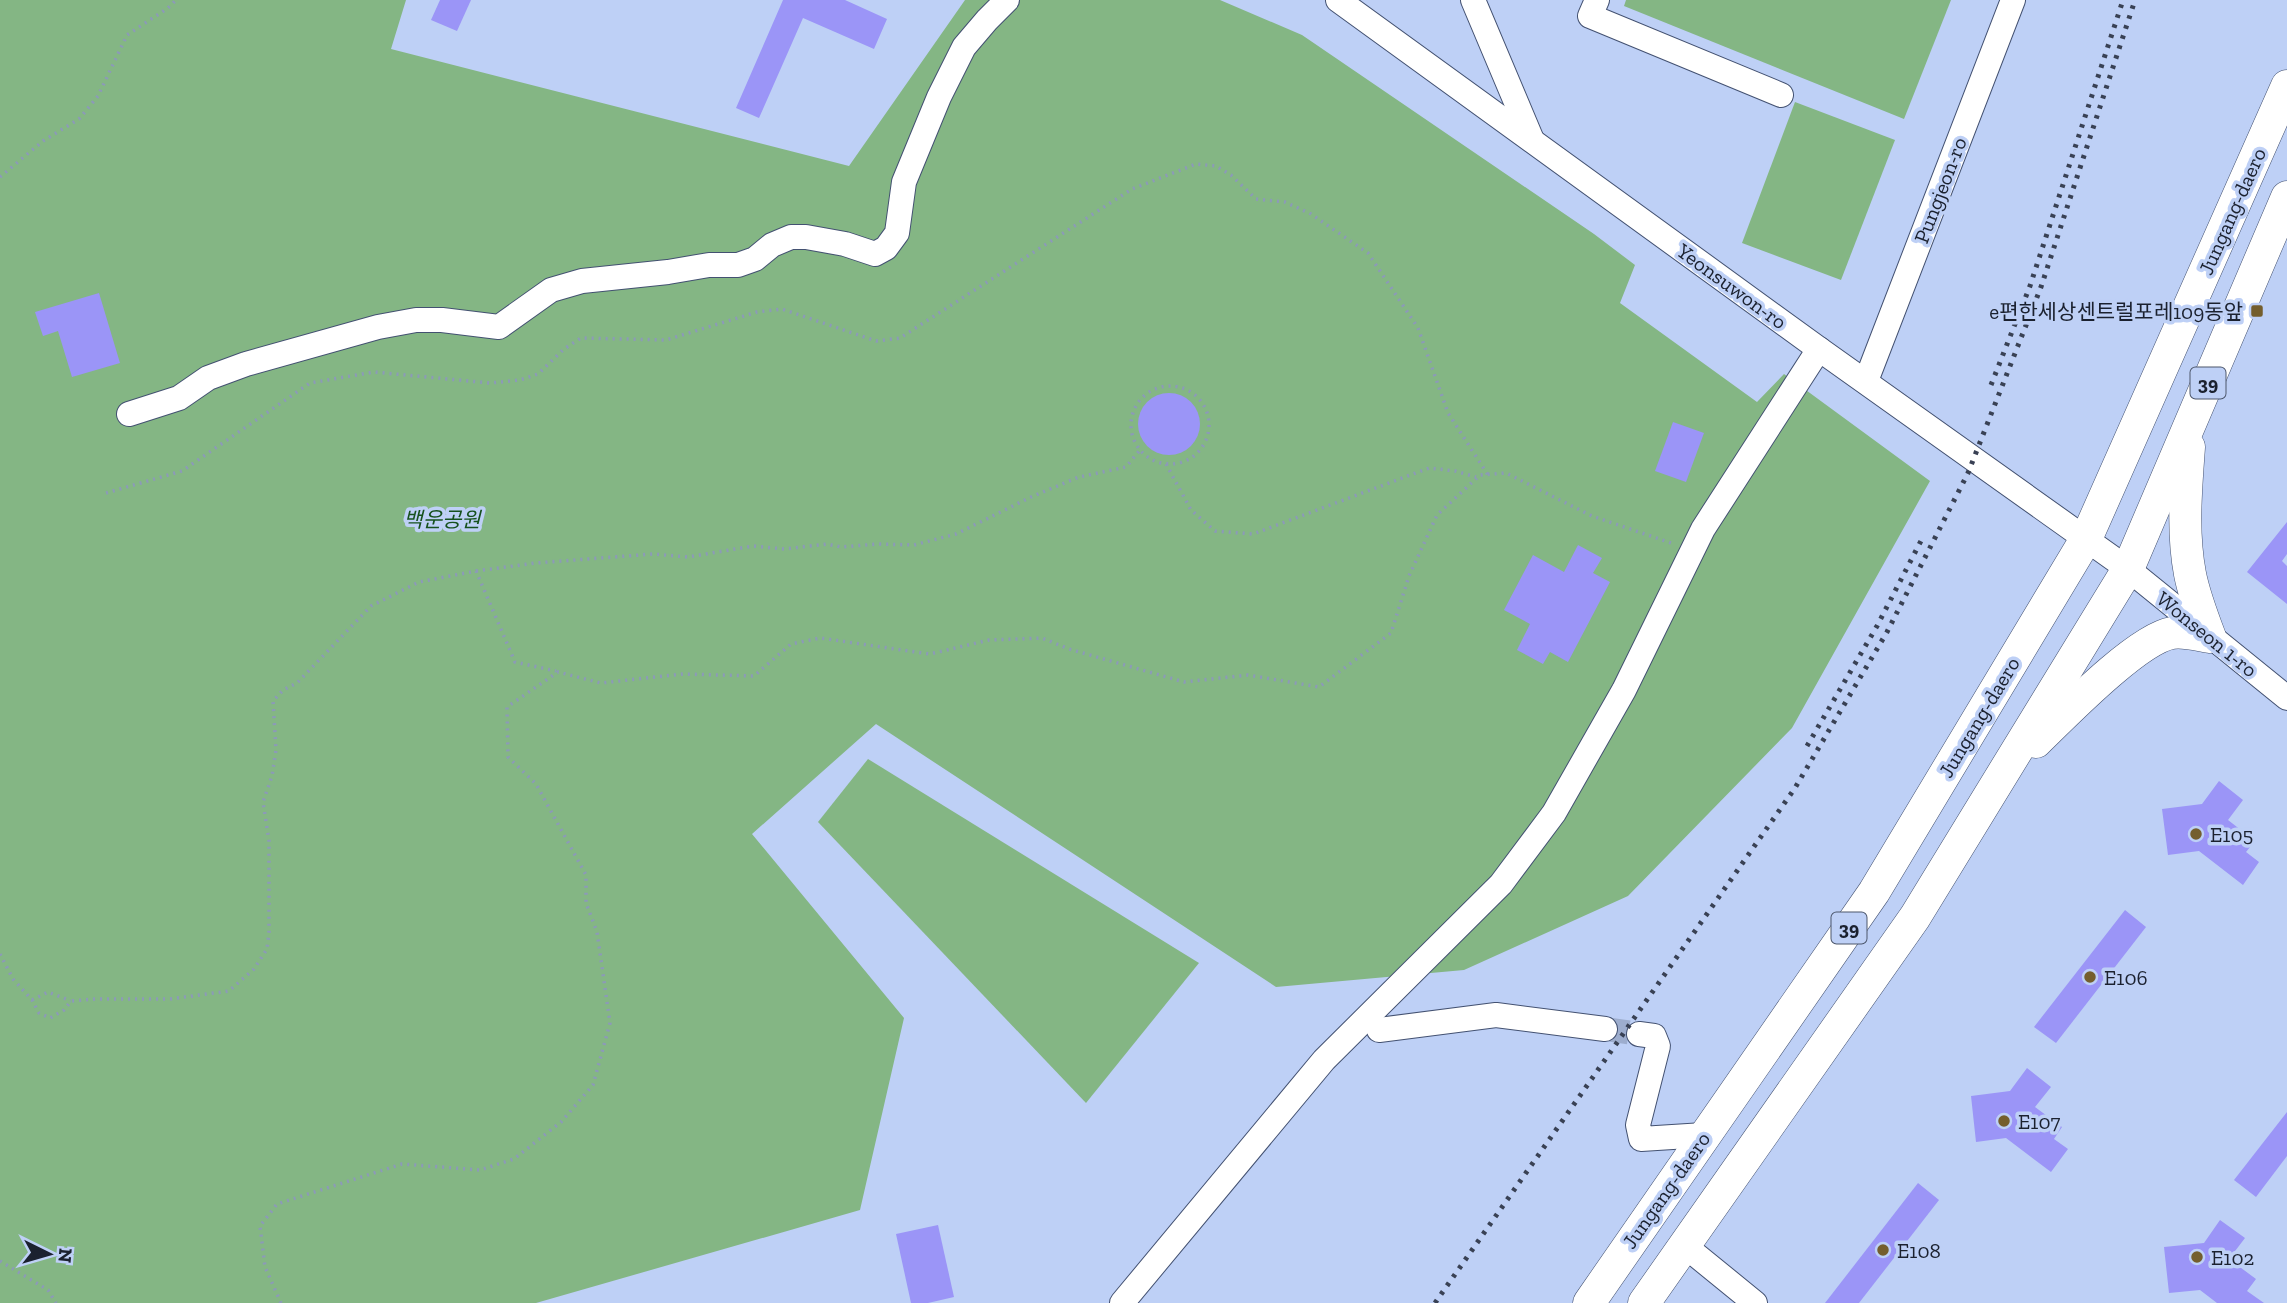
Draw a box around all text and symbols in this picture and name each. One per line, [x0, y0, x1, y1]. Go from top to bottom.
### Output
street label: Pungjeon-ro [1908, 133, 1973, 247]
street label: Jungang-daero [2193, 144, 2271, 278]
street label: Yeonsuwon-ro [1671, 237, 1792, 334]
place label: e편한세상센트럴포레109동앞 [1989, 299, 2243, 324]
marker: e편한세상센트럴포레109동앞 [2249, 303, 2265, 319]
road number: 39 [2190, 368, 2226, 398]
park label: 백운공원 [403, 507, 482, 532]
street label: Wonseon 1-ro [2152, 586, 2262, 682]
street label: Jungang-daero [1933, 652, 2025, 782]
place label: E105 [2210, 822, 2253, 847]
marker: E105 [2188, 826, 2204, 842]
road number: 39 [1832, 912, 1867, 944]
place label: E106 [2104, 965, 2148, 990]
marker: E106 [2082, 969, 2098, 985]
place label: E107 [2018, 1109, 2061, 1134]
marker: E107 [1996, 1113, 2012, 1129]
street label: Jungang-daero [1617, 1127, 1715, 1253]
north arrow [14, 1219, 84, 1289]
place label: E108 [1897, 1238, 1941, 1263]
marker: E108 [1875, 1242, 1891, 1258]
place label: E102 [2211, 1245, 2254, 1270]
text: N [53, 1247, 78, 1264]
marker: E102 [2189, 1249, 2205, 1265]

